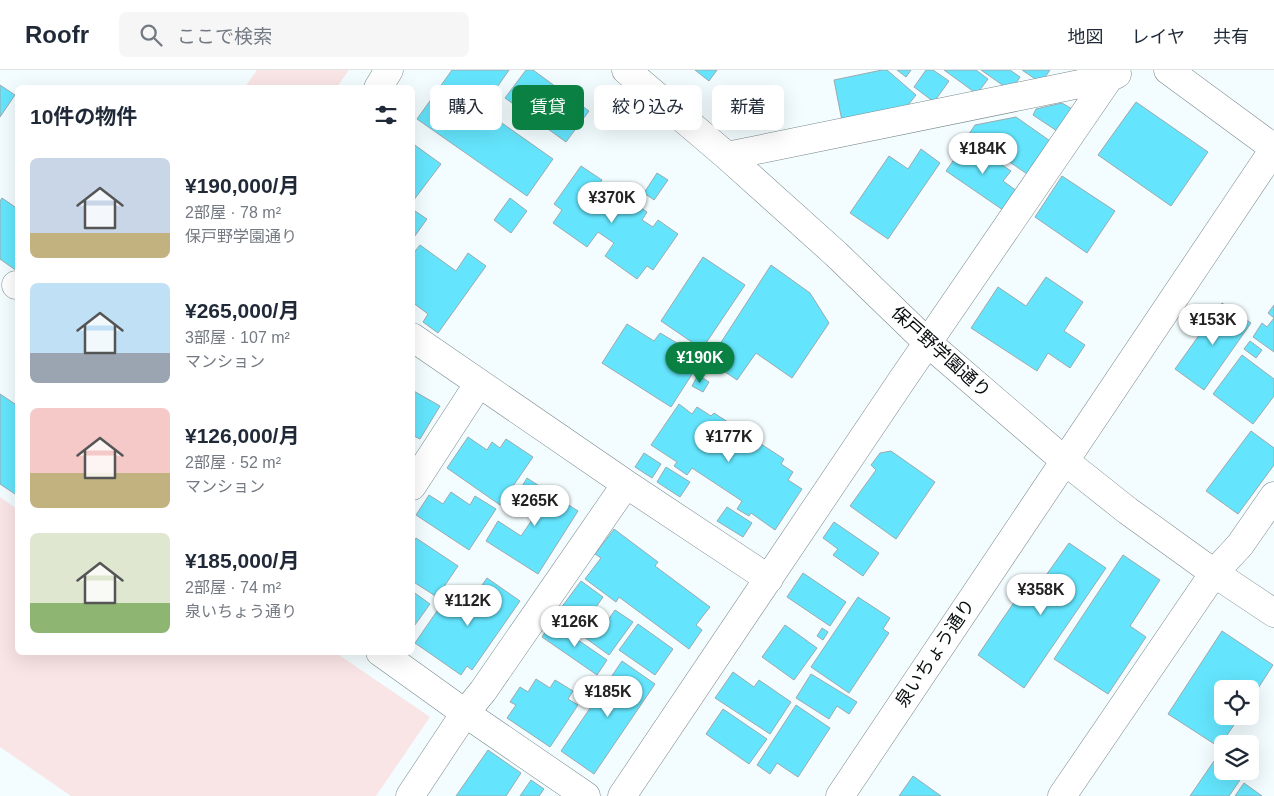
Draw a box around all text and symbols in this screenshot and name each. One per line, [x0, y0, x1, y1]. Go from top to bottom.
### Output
search box [119, 12, 469, 57]
text: Roofr [25, 21, 89, 48]
icon: search [137, 21, 165, 49]
text: ここで検索 [177, 26, 272, 47]
text: 地図 [1068, 27, 1104, 47]
text: レイヤ [1132, 27, 1185, 47]
text: 共有 [1213, 27, 1249, 47]
chip: 購入 [430, 85, 502, 130]
chip: 賃貸 [512, 85, 584, 130]
chip: 絞り込み [594, 85, 702, 130]
chip: 新着 [712, 85, 784, 130]
icon: filters [372, 101, 400, 129]
text: 10件の物件 [30, 105, 137, 128]
pin: ¥184K [948, 132, 1018, 175]
text: ¥184K [959, 140, 1007, 157]
text: ¥190,000/月 [185, 174, 299, 197]
icon: home [70, 178, 130, 238]
pin: ¥370K [577, 182, 647, 224]
text: ¥370K [588, 189, 636, 206]
text: 2部屋 · 78 m² [185, 204, 281, 221]
text: 保戸野学園通り [185, 228, 297, 245]
text: ¥265,000/月 [185, 299, 299, 322]
street label: 保戸野学園通り [887, 302, 995, 402]
icon: home [70, 303, 130, 363]
pin: ¥153K [1178, 304, 1248, 346]
text: ¥153K [1189, 311, 1237, 328]
text: 3部屋 · 107 m² [185, 329, 290, 346]
pin: ¥190K [665, 342, 735, 384]
text: ¥190K [676, 349, 724, 366]
text: マンション [185, 353, 265, 370]
pin: ¥177K [694, 420, 764, 463]
text: ¥126,000/月 [185, 424, 299, 447]
icon: home [70, 428, 130, 488]
text: ¥177K [705, 428, 753, 445]
text: 2部屋 · 52 m² [185, 454, 281, 471]
text: マンション [185, 478, 265, 495]
pin: ¥265K [500, 484, 570, 527]
text: ¥265K [511, 492, 559, 509]
text: ¥185,000/月 [185, 549, 299, 572]
icon: home [70, 553, 130, 613]
pin: ¥358K [1006, 574, 1076, 616]
text: 2部屋 · 74 m² [185, 579, 281, 596]
text: ¥358K [1017, 581, 1065, 598]
pin: ¥112K [433, 584, 503, 627]
text: ¥112K [445, 592, 491, 609]
street label: 泉いちょう通り [891, 595, 979, 711]
text: 泉いちょう通り [185, 603, 297, 620]
pin: ¥126K [540, 606, 610, 648]
text: ¥126K [551, 613, 599, 630]
pin: ¥185K [573, 676, 643, 718]
map controls [1214, 680, 1259, 780]
button: locate [1214, 680, 1259, 725]
text: ¥185K [584, 683, 632, 700]
button: layers [1214, 735, 1259, 780]

